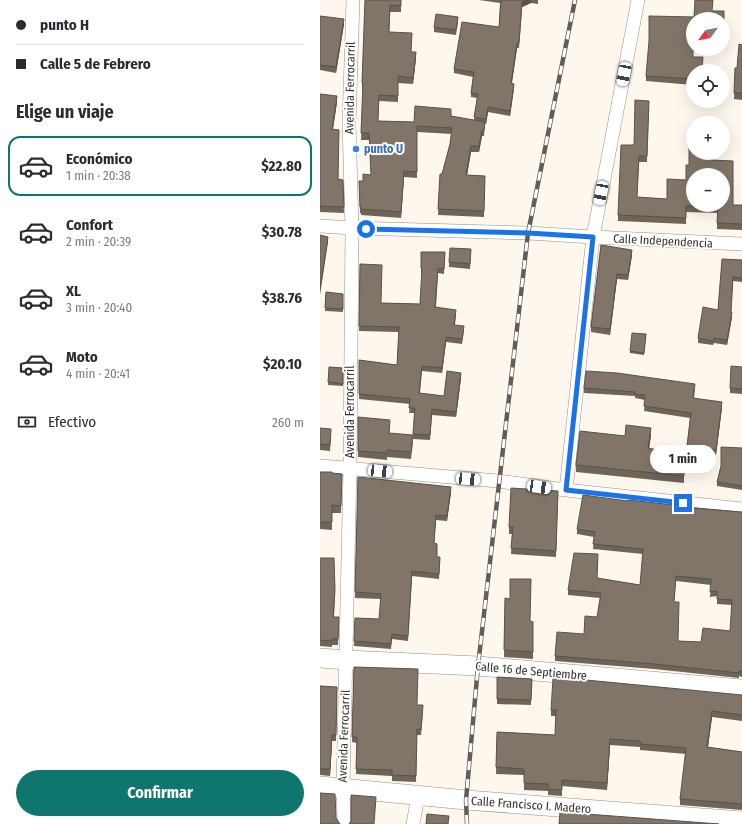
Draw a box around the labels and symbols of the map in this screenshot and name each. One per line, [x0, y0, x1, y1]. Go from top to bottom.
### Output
north arrow [686, 12, 730, 56]
street label: Avenida Ferrocarril [342, 42, 358, 134]
car [616, 61, 632, 87]
place label: punto U [364, 142, 403, 156]
marker: punto U [351, 144, 361, 154]
car [593, 180, 609, 206]
route start [357, 220, 375, 238]
street label: Calle Independencia [613, 231, 713, 251]
street label: Avenida Ferrocarril [343, 366, 357, 458]
callout: 1 min [650, 445, 716, 473]
car [368, 464, 392, 478]
car [456, 472, 480, 486]
car [526, 479, 552, 495]
route end [674, 494, 692, 512]
street label: Calle 16 de Septiembre [475, 659, 587, 683]
street label: Avenida Ferrocarril [335, 689, 353, 783]
street label: Calle Francisco I. Madero [470, 794, 592, 816]

